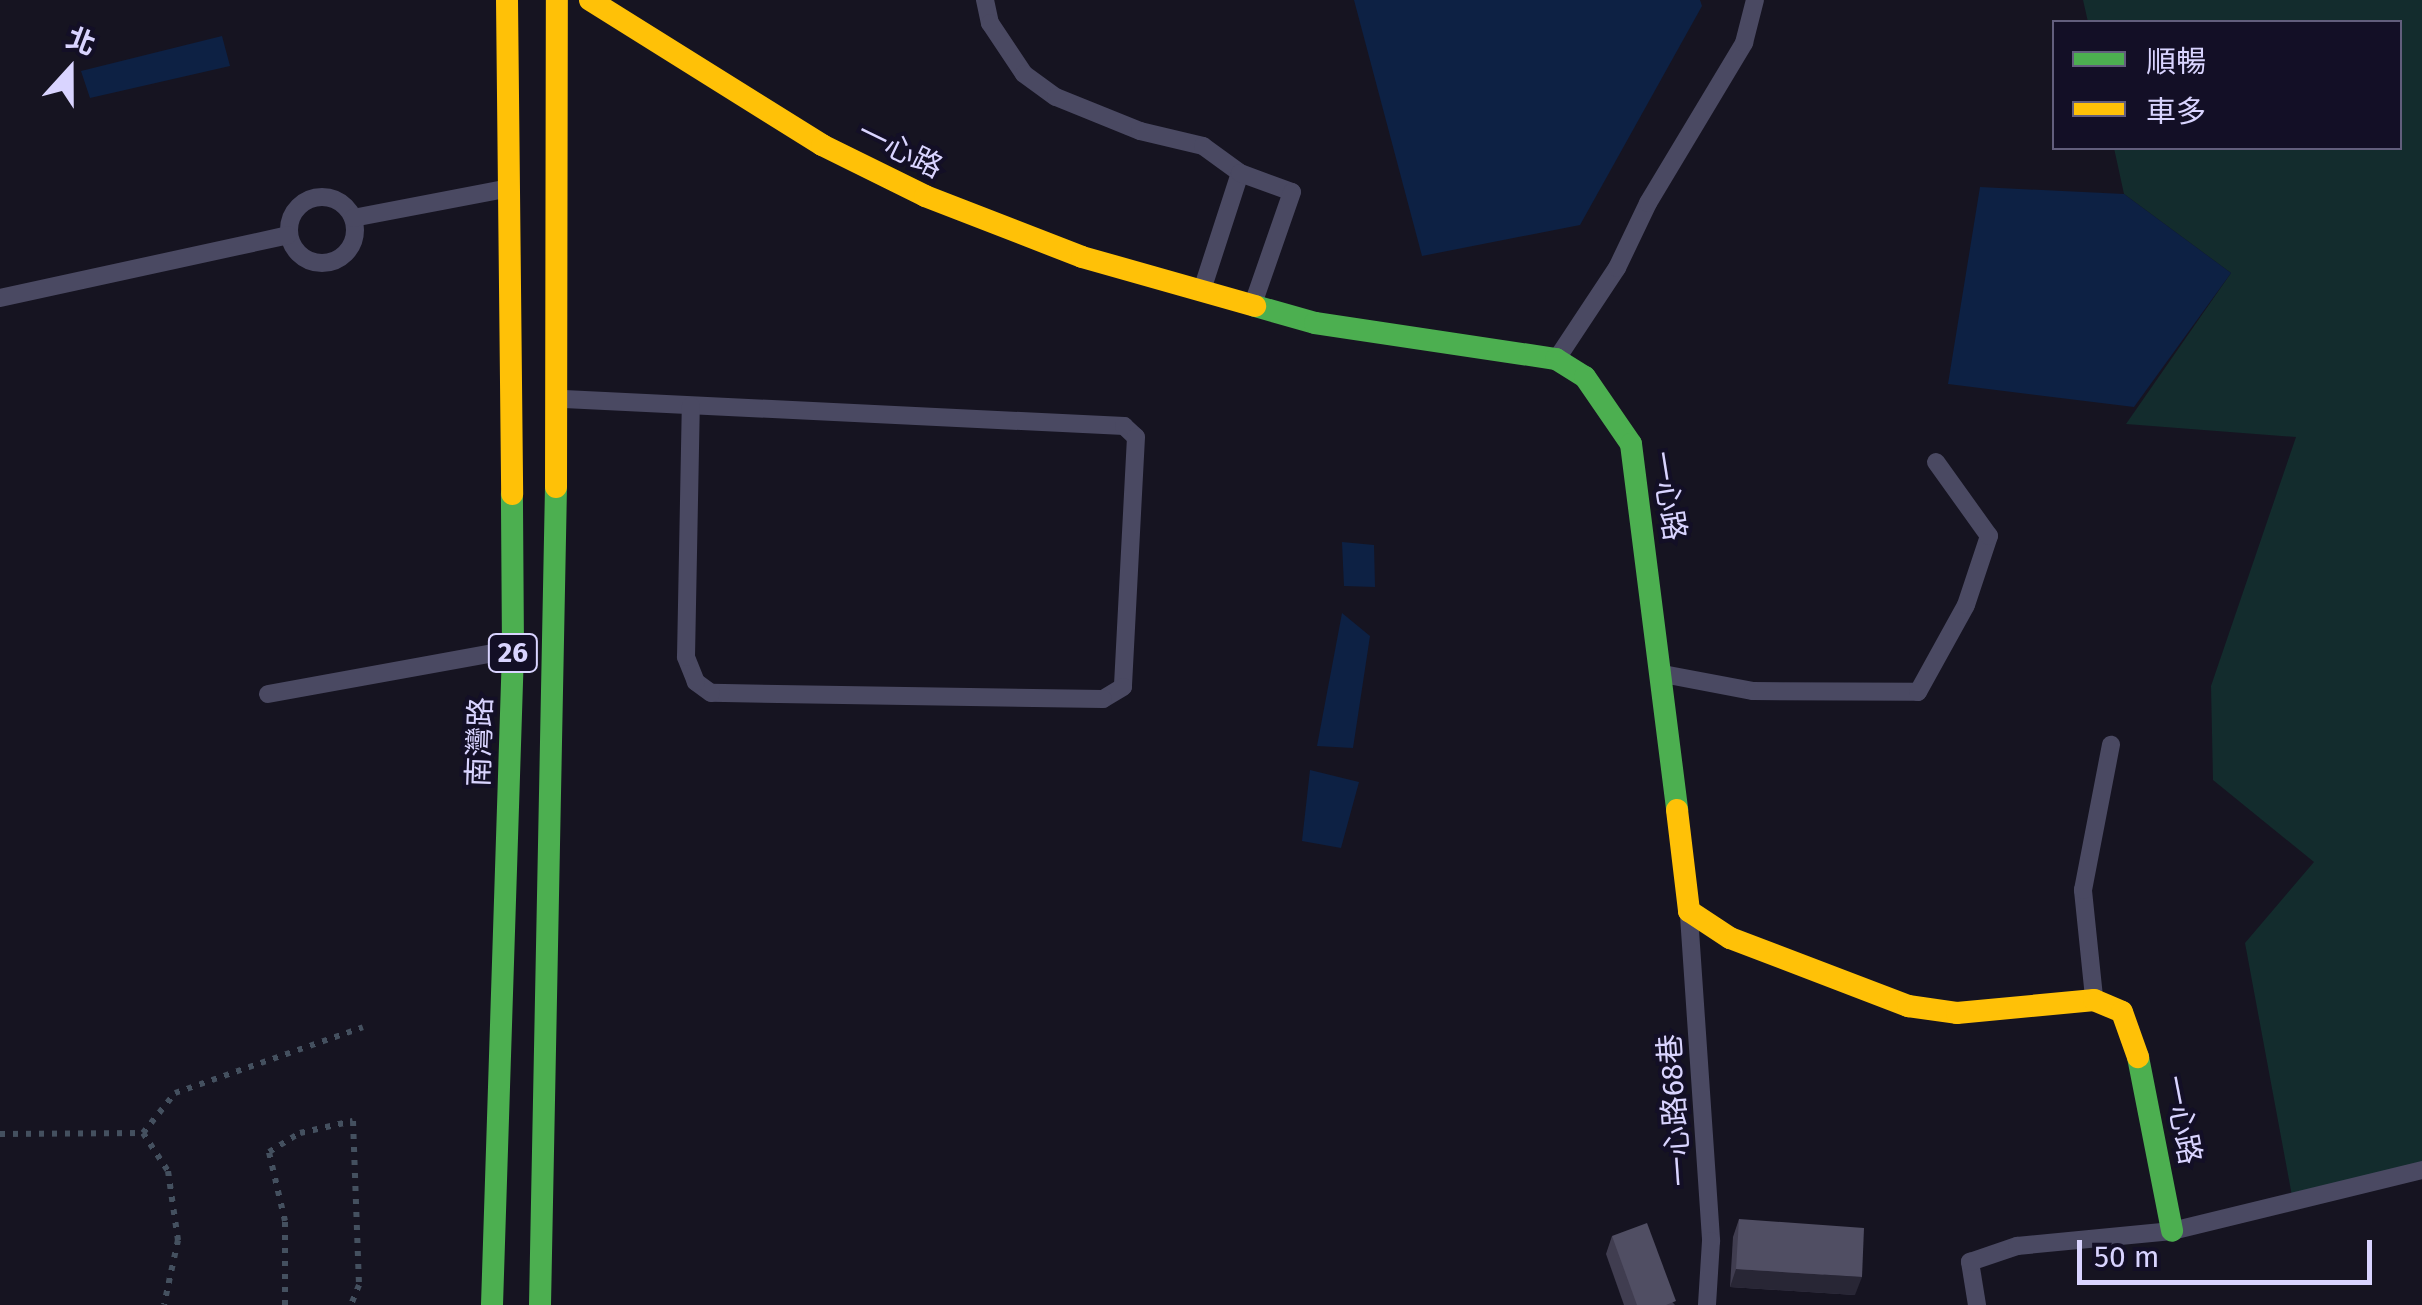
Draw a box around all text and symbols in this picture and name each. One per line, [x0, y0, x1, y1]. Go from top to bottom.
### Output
north arrow [20, 20, 120, 120]
legend [2052, 20, 2402, 150]
text: 北 [62, 21, 100, 62]
text: 順暢 [2146, 44, 2206, 80]
text: 車多 [2146, 94, 2206, 130]
street label: 一心路 [852, 114, 948, 186]
street label: 一心路 [1643, 449, 1693, 543]
road number: 26 [486, 630, 540, 676]
street label: 南灣路 [460, 696, 500, 788]
street label: 一心路68巷 [1652, 1033, 1698, 1187]
street label: 一心路 [2156, 1072, 2208, 1168]
scale bar [2082, 1220, 2377, 1282]
text: 50 m [2094, 1239, 2159, 1275]

